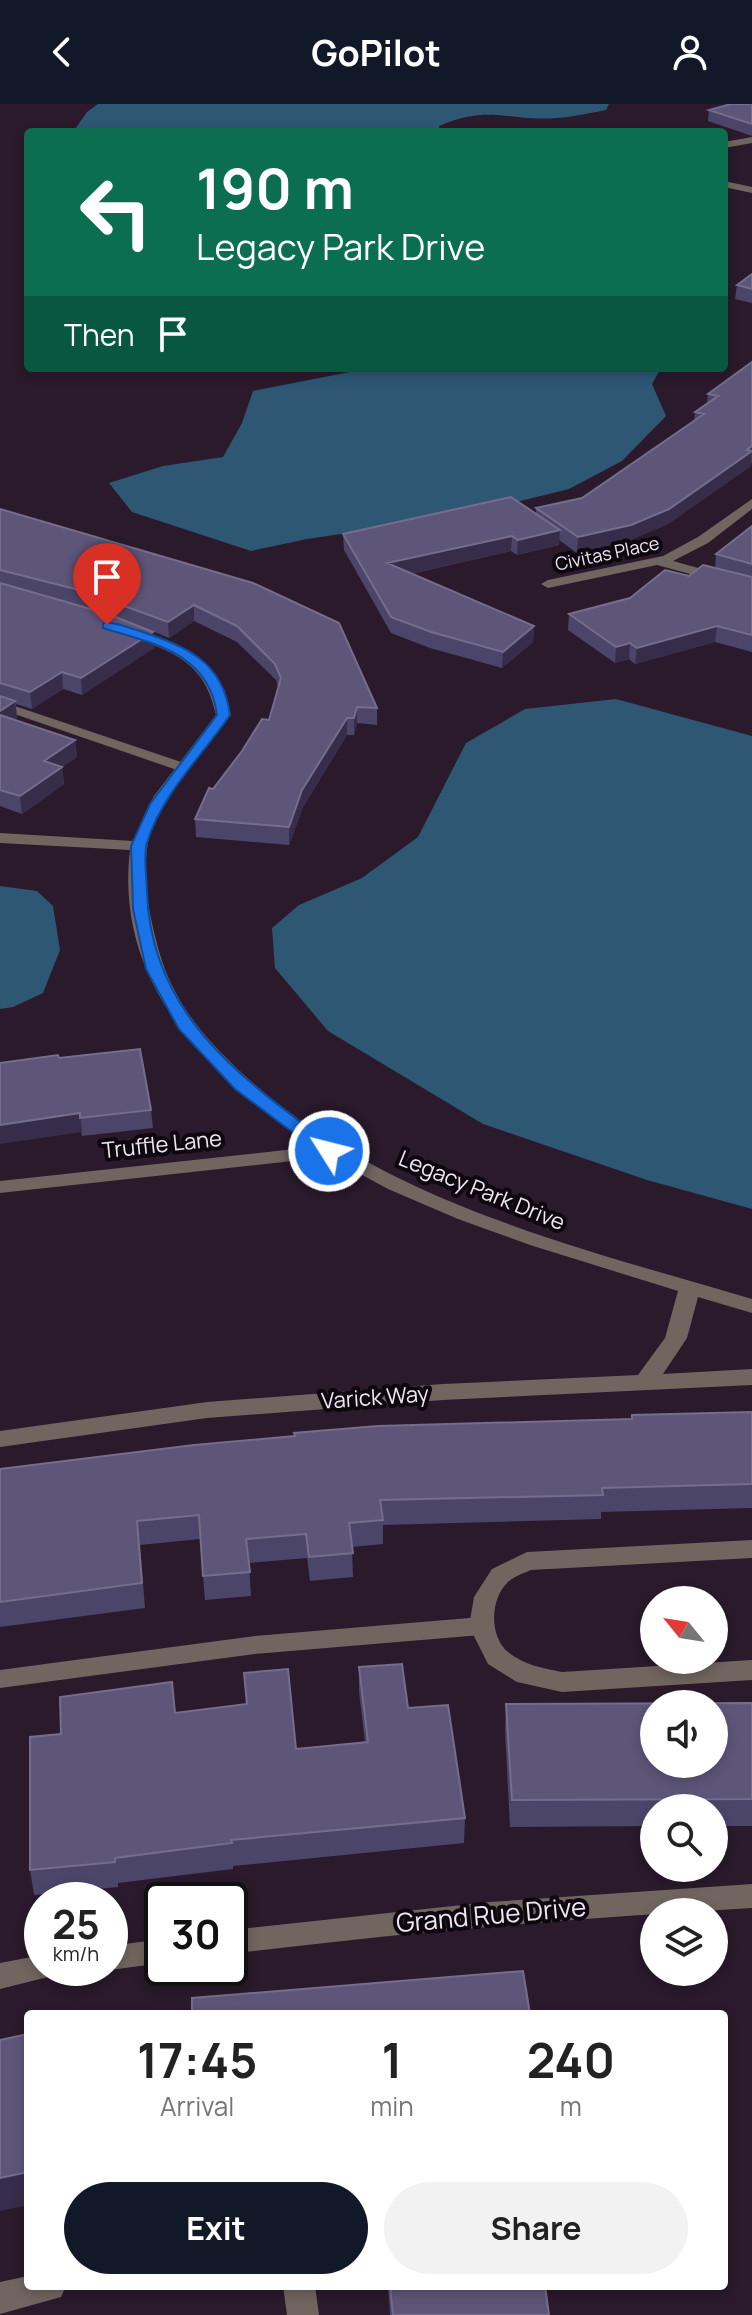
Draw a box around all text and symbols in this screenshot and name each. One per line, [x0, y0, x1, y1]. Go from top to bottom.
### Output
text: GoPilot [311, 28, 441, 77]
icon: back [40, 30, 84, 74]
icon: person [668, 30, 712, 74]
text: 190 m [196, 149, 354, 226]
icon: left [64, 160, 168, 264]
text: Legacy Park Drive [196, 222, 485, 271]
icon: arrive [151, 312, 195, 356]
text: Then [64, 314, 135, 355]
street label: Civitas Place [553, 530, 661, 576]
pin [73, 543, 141, 625]
icon: arrive [85, 555, 129, 599]
position arrow [287, 1109, 371, 1193]
street label: Truffle Lane [101, 1123, 223, 1165]
street label: Legacy Park Drive [394, 1143, 570, 1237]
street label: Varick Way [320, 1378, 430, 1416]
north arrow [640, 1586, 728, 1674]
map controls [640, 1586, 728, 1986]
button: sound [640, 1690, 728, 1778]
button: search [640, 1794, 728, 1882]
speed limit sign: 30 [144, 1882, 248, 1986]
street label: Grand Rue Drive [394, 1888, 588, 1940]
text: 25 [52, 1896, 100, 1951]
button: layers [640, 1898, 728, 1986]
text: km/h [53, 1940, 99, 1967]
text: 17:45 [137, 2027, 257, 2092]
text: 1 [381, 2027, 403, 2092]
text: 240 [527, 2027, 615, 2092]
text: Arrival [160, 2088, 234, 2124]
text: min [370, 2088, 414, 2124]
text: m [560, 2088, 582, 2124]
button: Exit [64, 2182, 368, 2274]
button: Share [384, 2182, 688, 2274]

